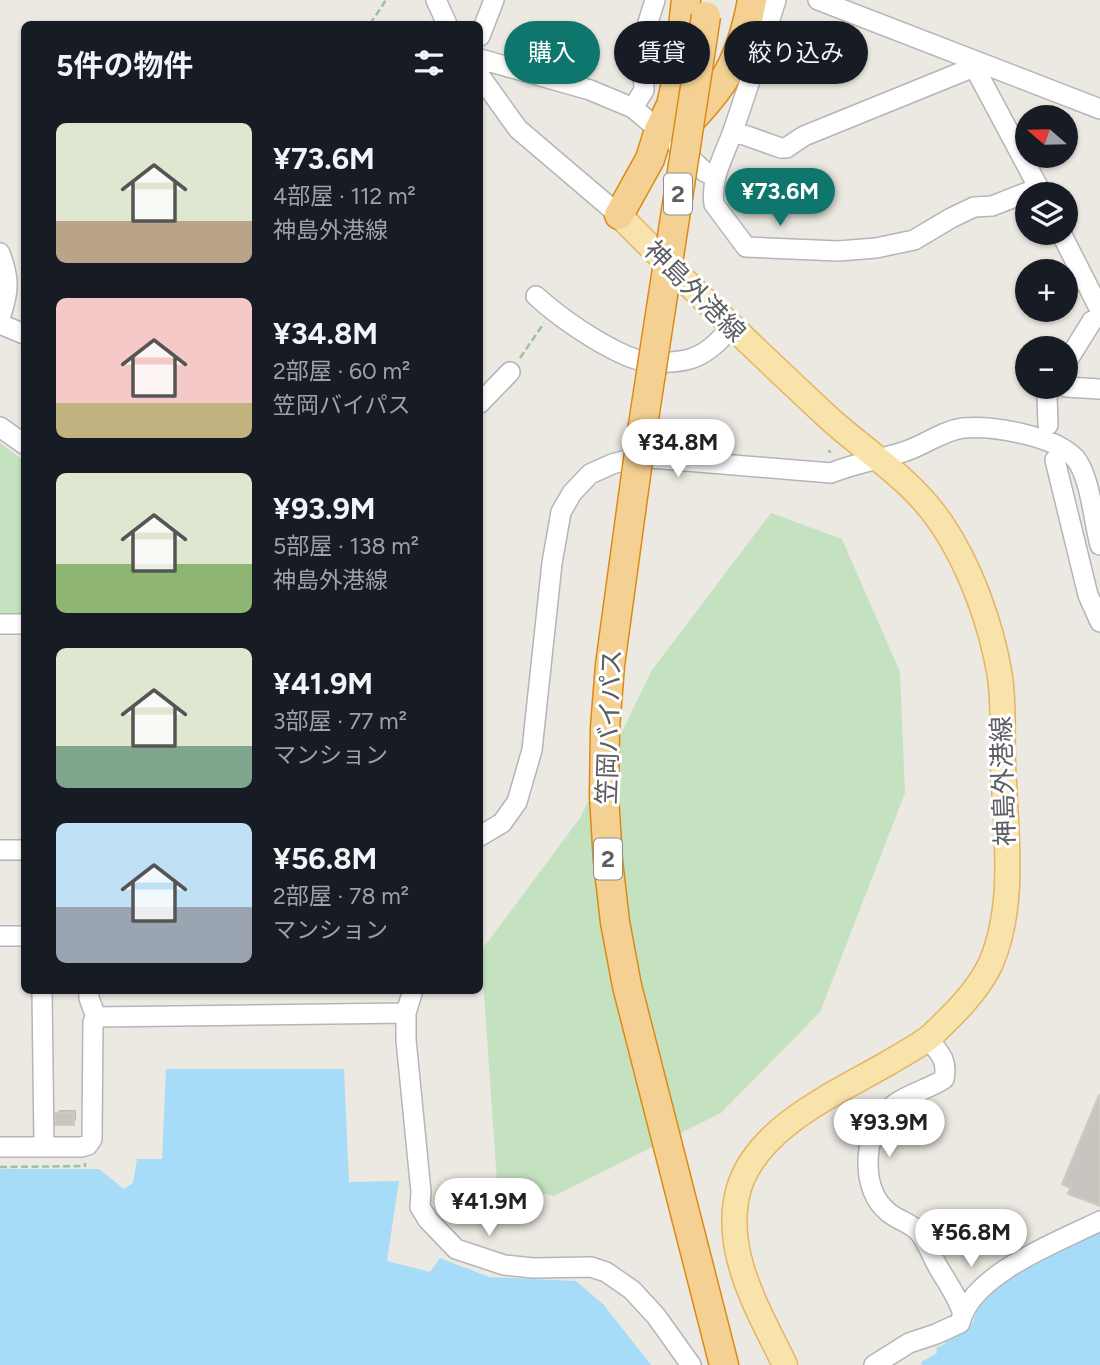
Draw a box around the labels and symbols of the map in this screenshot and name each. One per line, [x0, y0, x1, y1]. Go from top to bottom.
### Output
north arrow [1015, 105, 1078, 168]
pin: ¥73.6M [723, 168, 837, 228]
road number: 2 [664, 174, 692, 214]
street label: 神島外港線 [638, 234, 752, 348]
pin: ¥34.8M [621, 420, 735, 479]
street label: 笠岡バイパス [590, 649, 628, 805]
street label: 神島外港線 [985, 715, 1021, 847]
road number: 2 [594, 838, 622, 880]
pin: ¥93.9M [832, 1100, 946, 1159]
pin: ¥41.9M [432, 1178, 546, 1238]
pin: ¥56.8M [914, 1210, 1028, 1269]

